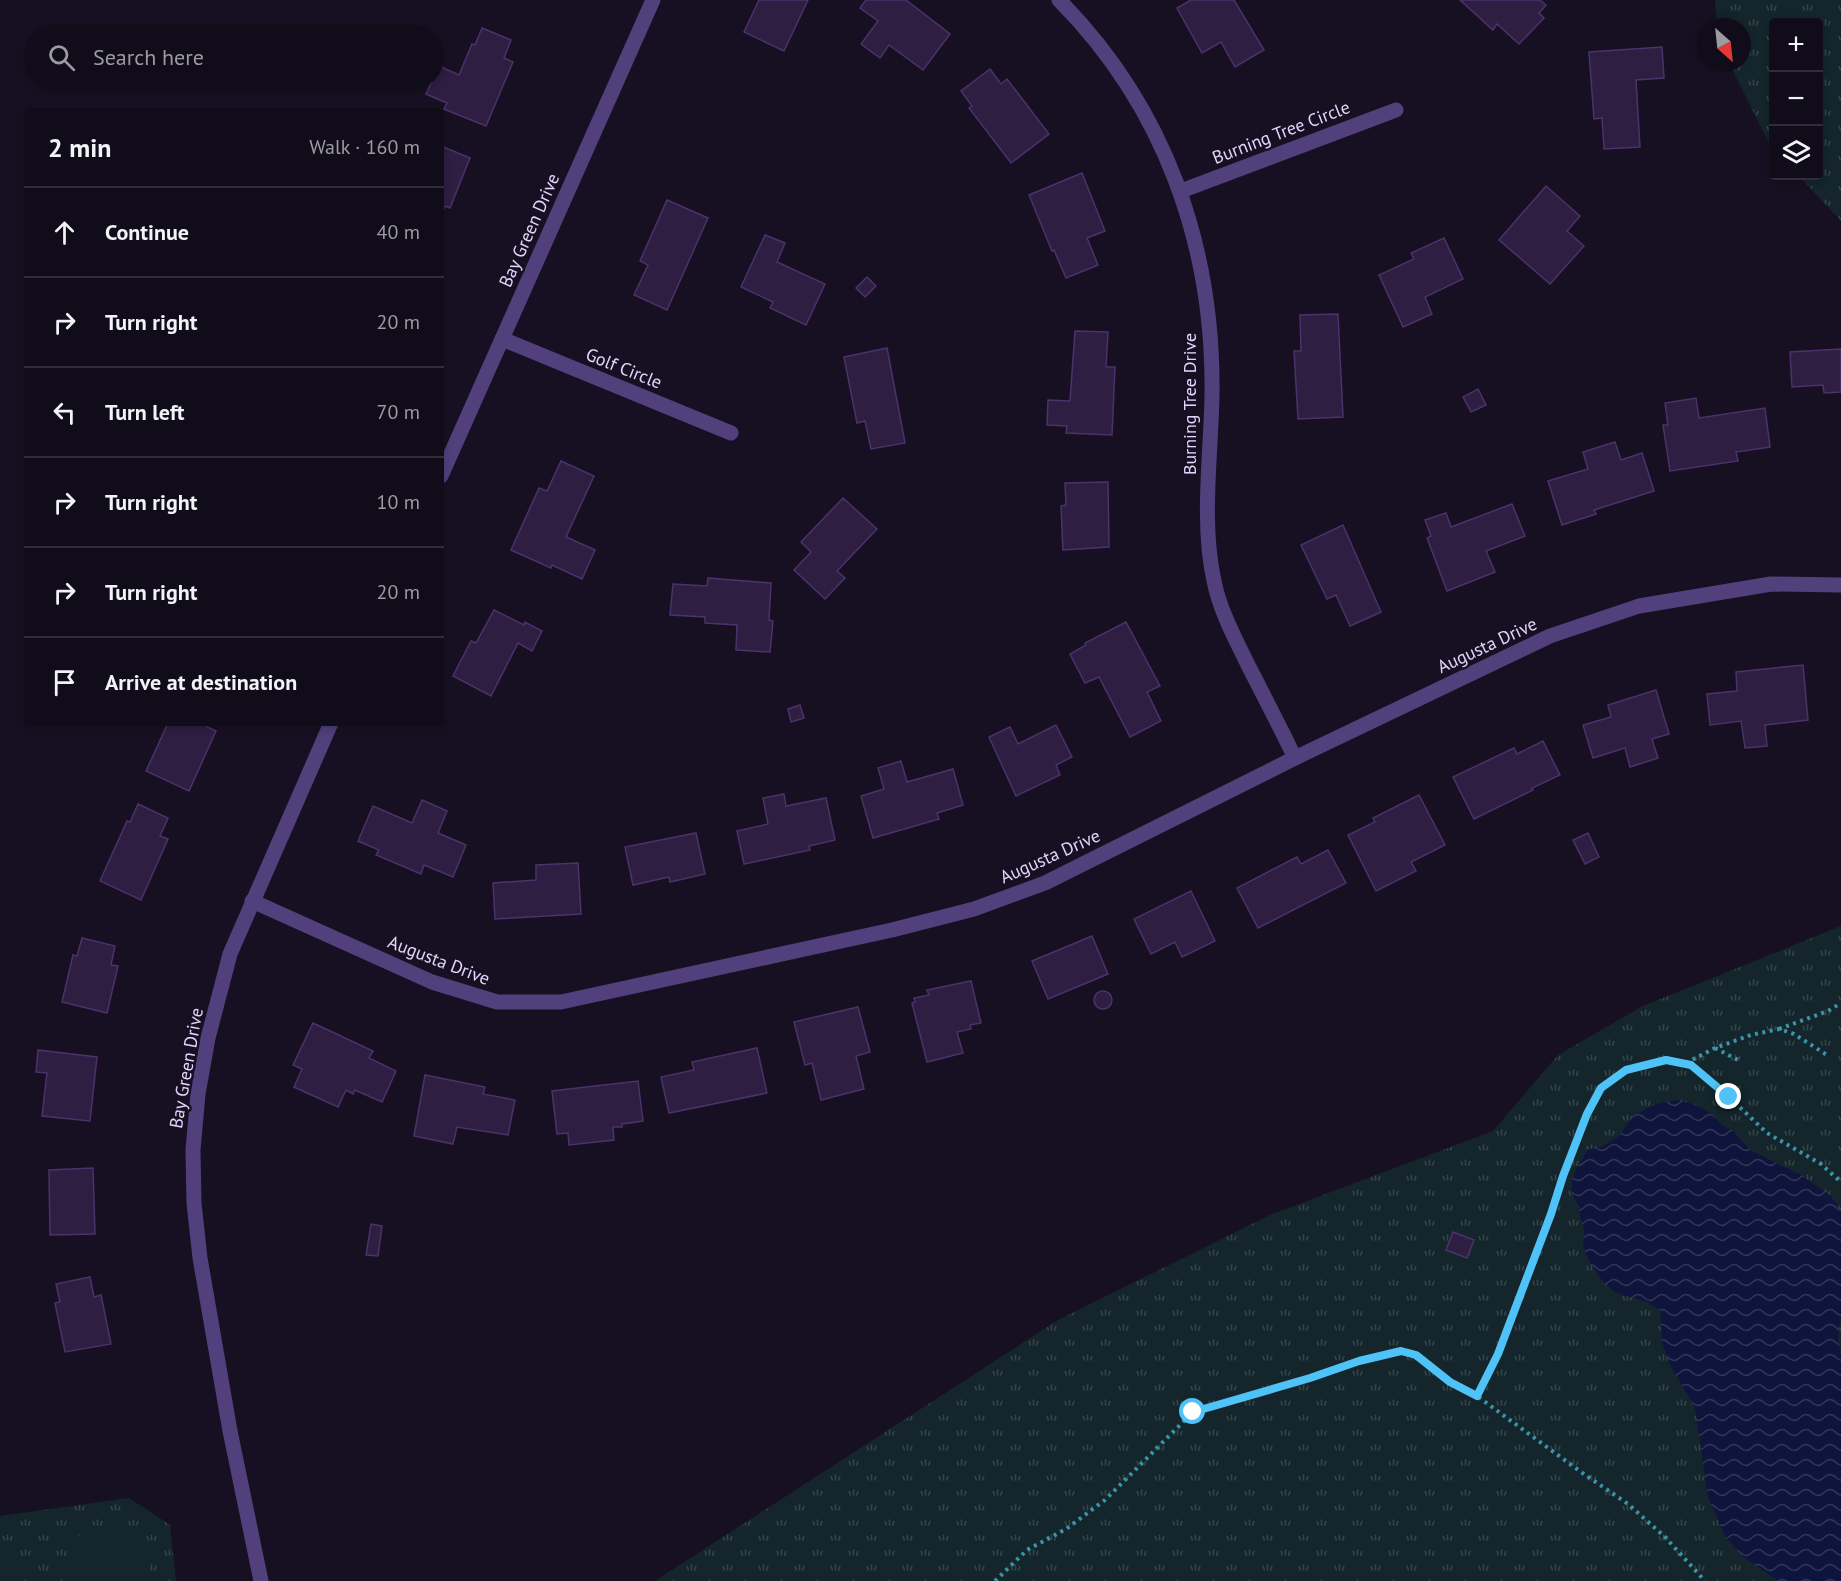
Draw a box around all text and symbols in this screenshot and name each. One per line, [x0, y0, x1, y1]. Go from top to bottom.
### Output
north arrow [1697, 18, 1751, 72]
map controls [1769, 18, 1823, 180]
button: + [1769, 18, 1823, 72]
search box [24, 24, 444, 90]
icon: search [45, 41, 78, 74]
text: Search here [93, 43, 204, 71]
button: − [1769, 72, 1823, 126]
street label: Burning Tree Circle [1209, 95, 1353, 169]
button: layers [1769, 126, 1823, 180]
text: 2 min [48, 131, 111, 164]
text: Walk · 160 m [309, 134, 420, 160]
street label: Bay Green Drive [494, 170, 564, 290]
icon: ahead [48, 216, 81, 249]
text: Continue [105, 218, 189, 246]
text: 40 m [377, 219, 420, 245]
icon: right [48, 306, 81, 339]
text: Turn right [105, 308, 197, 336]
text: 20 m [377, 309, 420, 335]
street label: Burning Tree Drive [1178, 333, 1201, 475]
street label: Golf Circle [583, 342, 665, 394]
icon: left [48, 396, 81, 429]
text: Turn left [105, 398, 185, 426]
text: 70 m [377, 399, 420, 425]
icon: right [48, 486, 81, 519]
text: Turn right [105, 488, 197, 516]
text: 10 m [377, 489, 420, 515]
icon: right [48, 576, 81, 609]
text: Turn right [105, 578, 197, 606]
text: 20 m [377, 579, 420, 605]
street label: Augusta Drive [1433, 612, 1541, 678]
icon: arrive [48, 666, 81, 699]
text: Arrive at destination [105, 668, 297, 696]
street label: Augusta Drive [996, 824, 1104, 888]
street label: Augusta Drive [385, 930, 493, 990]
street label: Bay Green Drive [164, 1006, 208, 1130]
route end [1715, 1083, 1741, 1109]
route start [1179, 1398, 1205, 1424]

